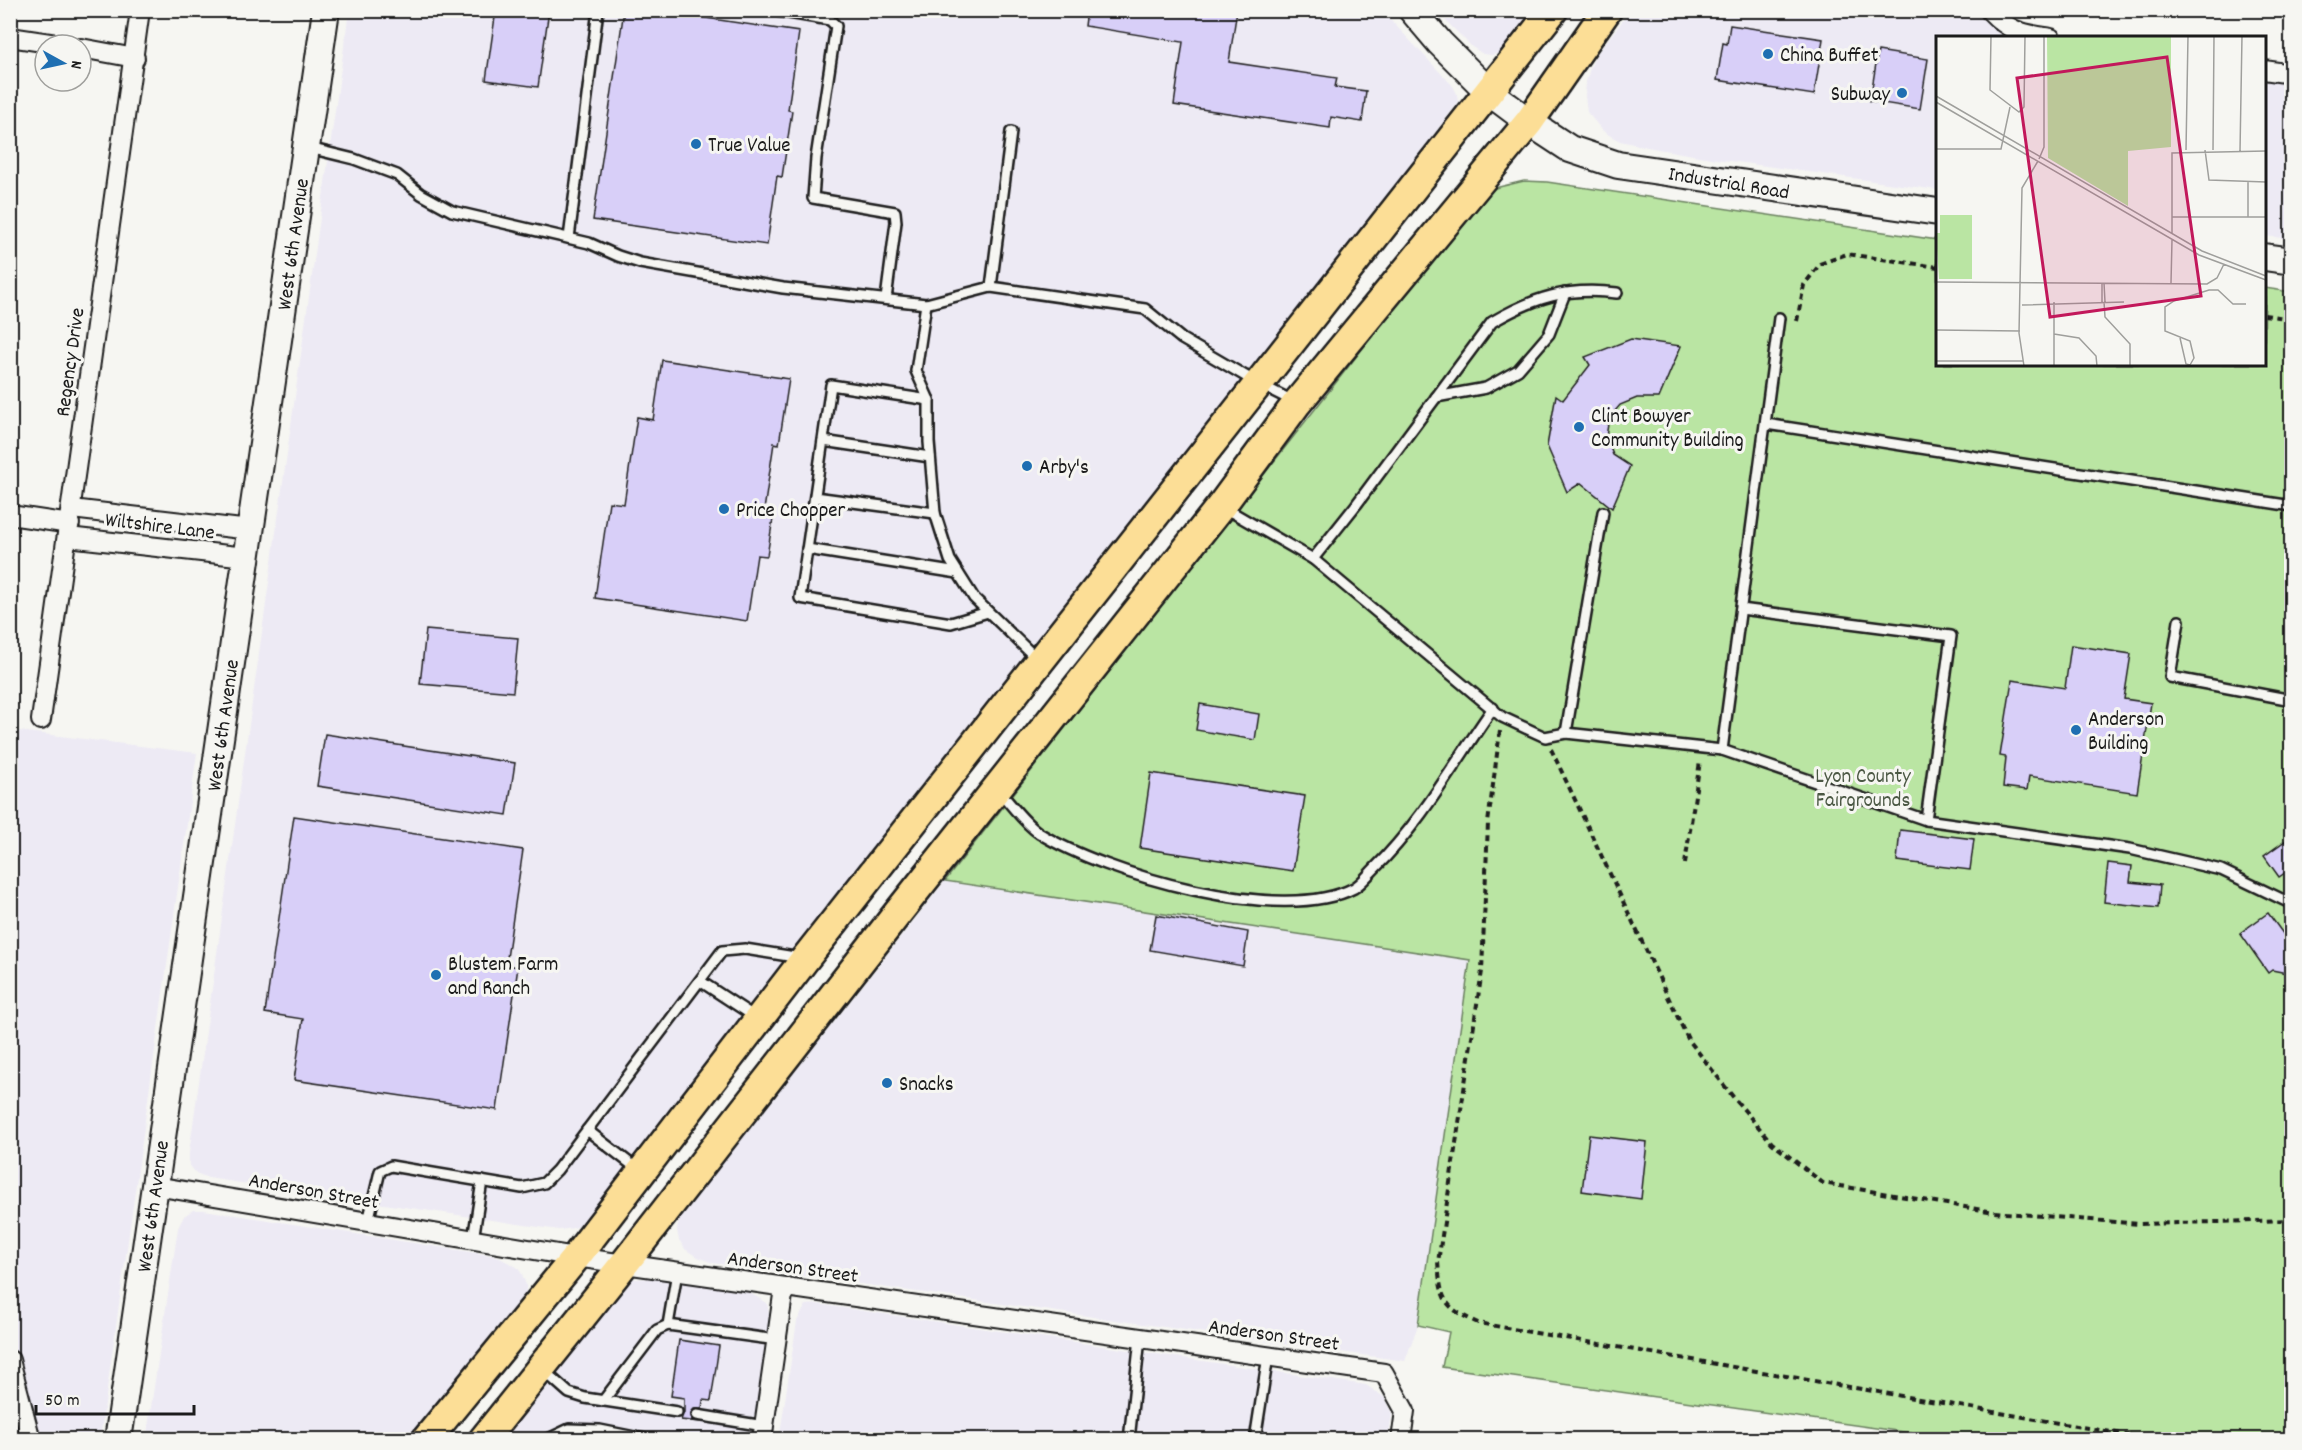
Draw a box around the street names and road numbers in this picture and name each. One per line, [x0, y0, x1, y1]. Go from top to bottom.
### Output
street label: Industrial Road [1666, 161, 1791, 209]
street label: West 6th Avenue [271, 177, 319, 312]
street label: Regency Drive [49, 306, 94, 419]
street label: Wiltshire Lane [103, 506, 216, 550]
street label: West 6th Avenue [201, 658, 249, 793]
street label: West 6th Avenue [131, 1139, 179, 1274]
street label: Anderson Street [246, 1167, 381, 1219]
street label: Anderson Street [725, 1245, 860, 1293]
street label: Anderson Street [1206, 1313, 1341, 1361]

